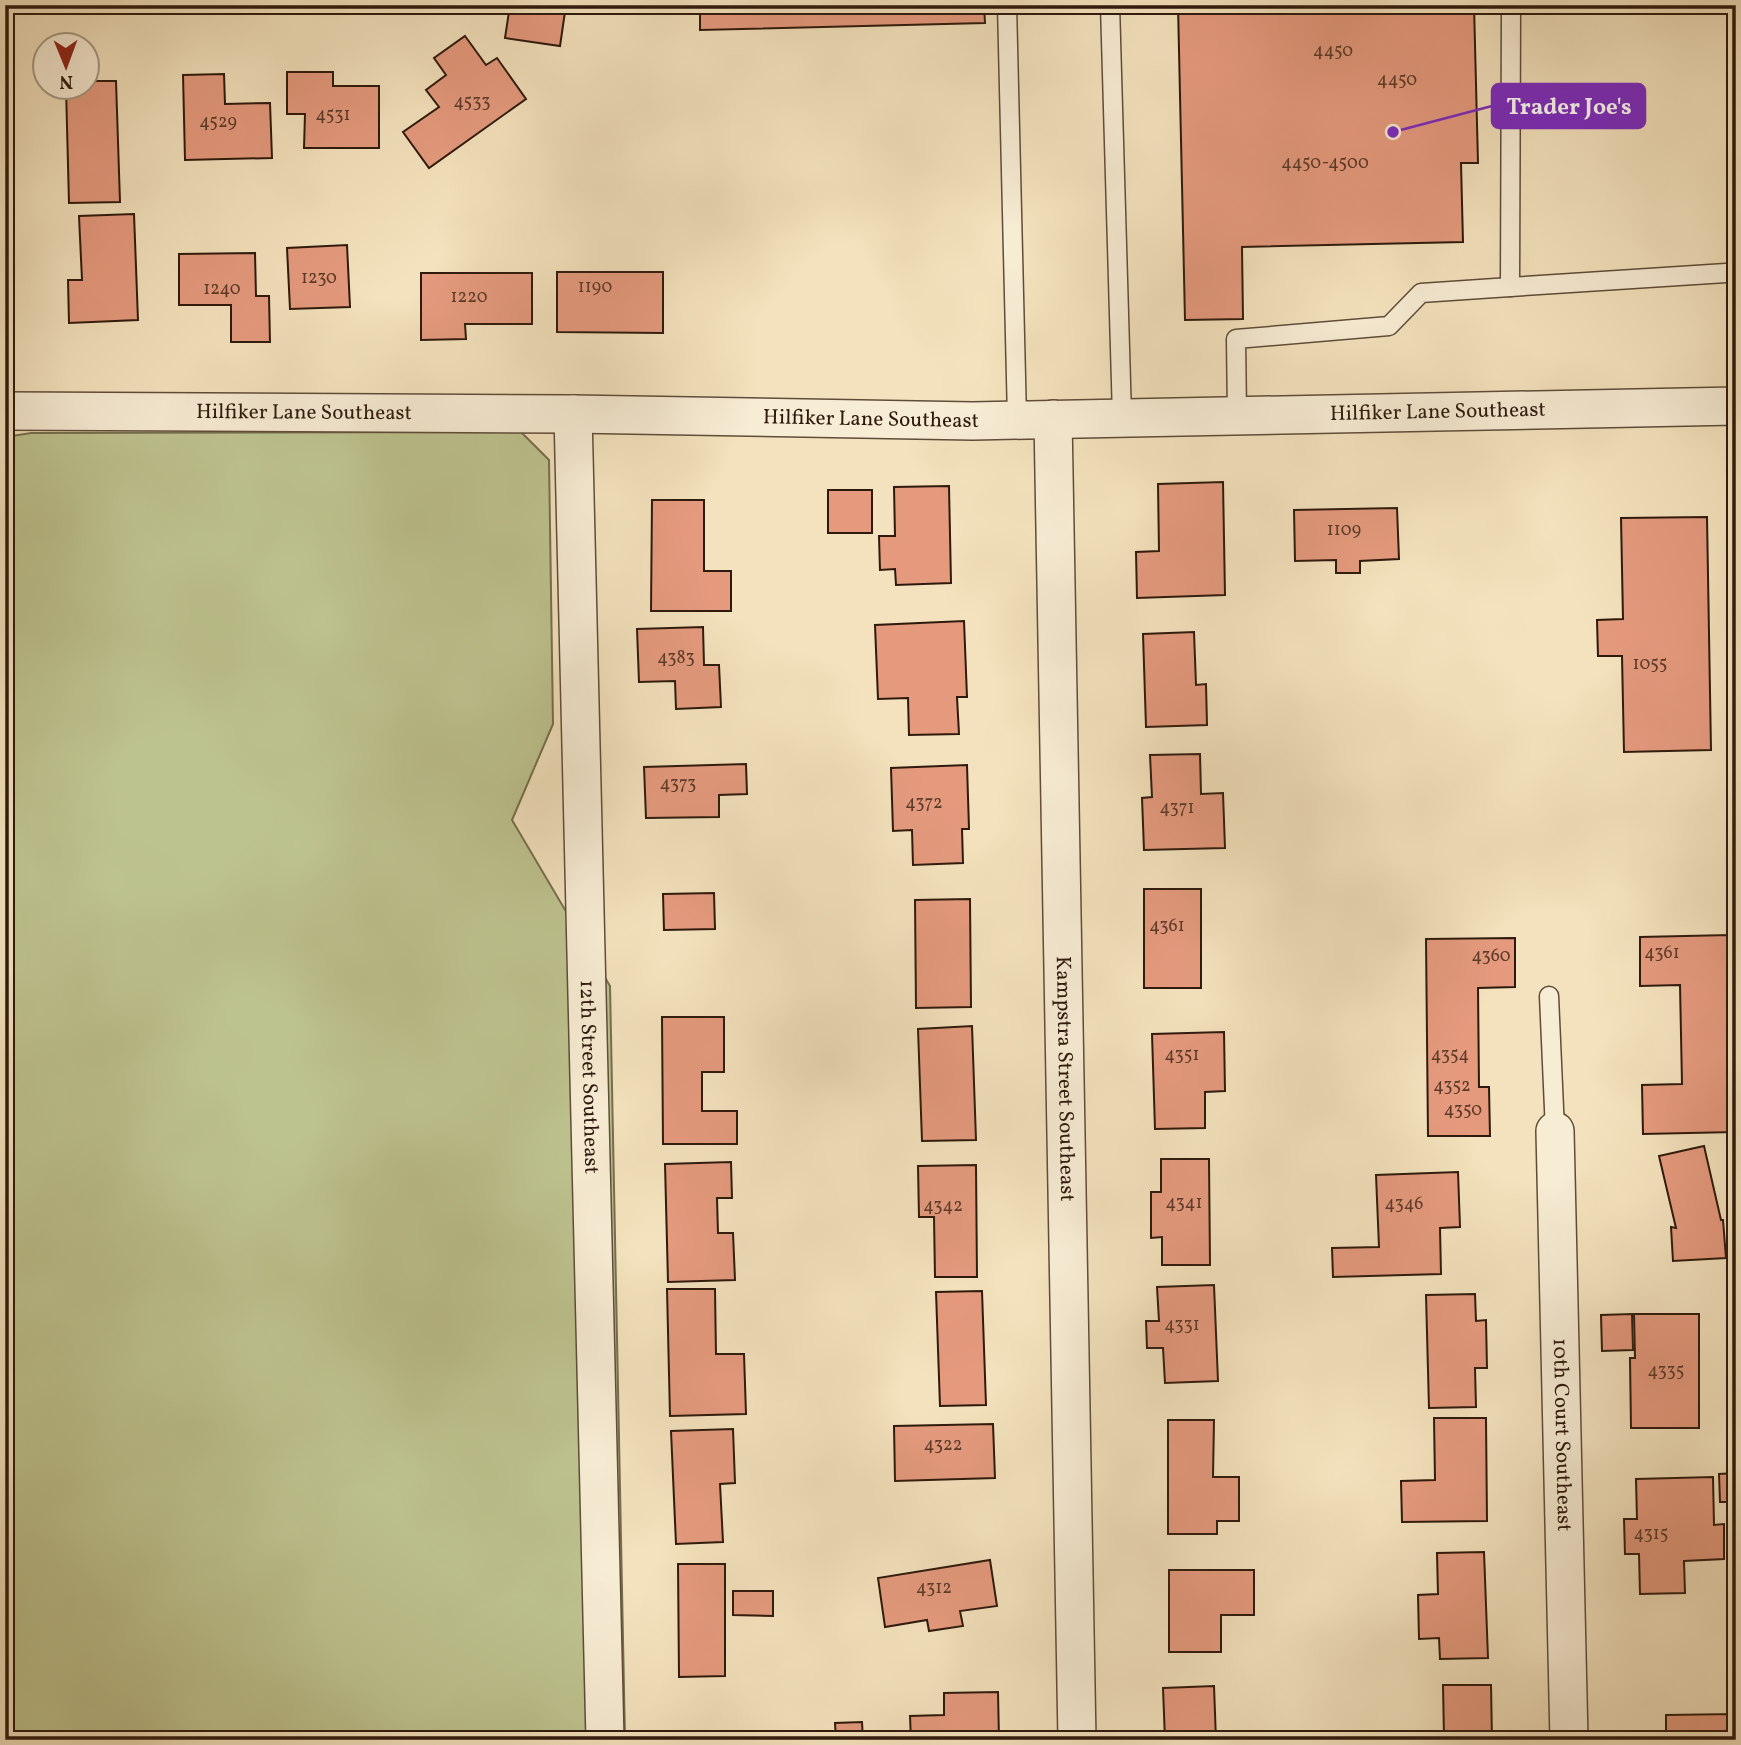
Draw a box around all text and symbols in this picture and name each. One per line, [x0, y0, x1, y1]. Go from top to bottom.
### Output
north arrow [32, 32, 102, 102]
house number: 4450 [1313, 39, 1353, 64]
text: N [59, 68, 73, 94]
house number: 4450 [1377, 68, 1417, 93]
callout: Trader Joe's [1492, 84, 1645, 128]
house number: 4533 [453, 90, 491, 115]
text: Trader Joe's [1506, 92, 1632, 124]
house number: 4531 [315, 103, 351, 128]
house number: 4529 [199, 110, 237, 135]
house number: 4450-4500 [1281, 151, 1369, 176]
house number: 1230 [301, 266, 337, 291]
house number: 1190 [578, 275, 612, 300]
house number: 1240 [203, 277, 241, 302]
house number: 1220 [451, 285, 488, 310]
street label: Hilfiker Lane Southeast [1330, 395, 1546, 428]
street label: Hilfiker Lane Southeast [196, 398, 412, 428]
street label: Hilfiker Lane Southeast [763, 403, 979, 436]
house number: 1109 [1327, 518, 1361, 543]
house number: 4383 [657, 646, 695, 671]
house number: 1055 [1633, 652, 1667, 677]
house number: 4373 [660, 772, 696, 797]
house number: 4372 [905, 791, 943, 816]
house number: 4371 [1160, 796, 1194, 821]
house number: 4361 [1149, 914, 1185, 939]
house number: 4361 [1644, 941, 1680, 966]
house number: 4360 [1471, 944, 1511, 969]
street label: Kampstra Street Southeast [1048, 956, 1082, 1202]
street label: 12th Street Southeast [572, 979, 606, 1174]
house number: 4351 [1165, 1043, 1199, 1068]
house number: 4354 [1431, 1043, 1469, 1068]
house number: 4352 [1433, 1074, 1471, 1099]
house number: 4350 [1444, 1098, 1482, 1123]
house number: 4341 [1166, 1191, 1203, 1216]
house number: 4346 [1385, 1192, 1423, 1217]
house number: 4342 [923, 1194, 963, 1219]
house number: 4331 [1164, 1313, 1200, 1338]
street label: 10th Court Southeast [1545, 1338, 1579, 1532]
house number: 4335 [1647, 1359, 1685, 1384]
house number: 4322 [924, 1433, 962, 1458]
house number: 4315 [1634, 1522, 1668, 1547]
house number: 4312 [916, 1576, 952, 1601]

